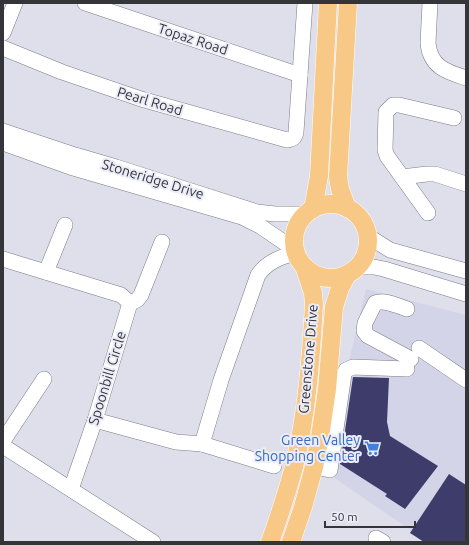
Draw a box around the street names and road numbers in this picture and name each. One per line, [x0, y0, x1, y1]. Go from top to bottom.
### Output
street label: Topaz Road [156, 20, 230, 58]
street label: Pearl Road [115, 83, 185, 119]
street label: Stoneridge Drive [100, 156, 206, 202]
street label: Greenstone Drive [295, 304, 321, 414]
street label: Spoonbill Circle [85, 329, 129, 427]

